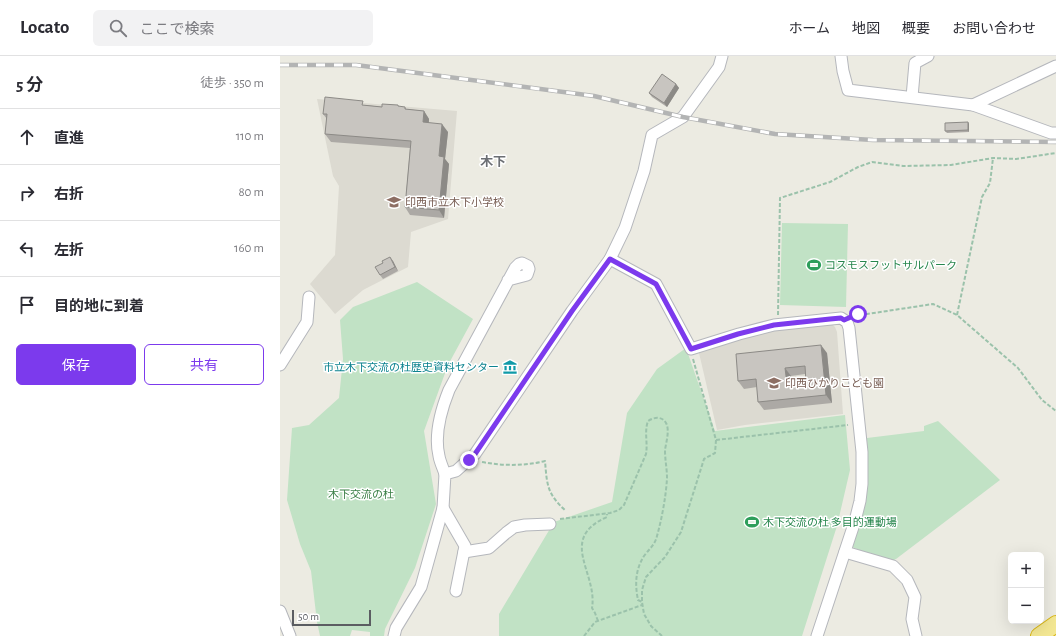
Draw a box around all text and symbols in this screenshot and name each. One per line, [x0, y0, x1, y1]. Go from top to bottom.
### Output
search box [93, 10, 373, 46]
icon: search [107, 17, 129, 39]
text: Locato [20, 18, 69, 37]
text: ここで検索 [139, 22, 214, 37]
text: ホーム [788, 22, 830, 36]
text: 地図 [852, 22, 880, 36]
text: 概要 [902, 22, 930, 36]
text: お問い合わせ [952, 22, 1036, 36]
text: 5 分 [16, 76, 43, 93]
text: 徒歩 · 350 m [201, 77, 264, 90]
icon: ahead [16, 126, 38, 148]
text: 110 m [236, 130, 264, 143]
text: 直進 [54, 131, 84, 146]
district label: 木下 [480, 155, 506, 169]
icon: right [16, 182, 38, 204]
text: 80 m [238, 186, 264, 199]
text: 右折 [54, 187, 84, 202]
school or university icon: 印西市立木下小学校 [386, 194, 402, 210]
place label: 印西市立木下小学校 [405, 196, 504, 208]
icon: left [16, 238, 38, 260]
text: 160 m [234, 242, 264, 255]
text: 左折 [54, 243, 84, 258]
sports icon: コスモスフットサルパーク [806, 257, 822, 273]
place label: コスモスフットサルパーク [825, 260, 957, 271]
icon: arrive [16, 294, 38, 316]
text: 目的地に到着 [54, 299, 144, 314]
route start [849, 305, 867, 323]
button: 保存 [16, 344, 136, 385]
button: 共有 [144, 344, 264, 385]
museum icon: 市立木下交流の杜歴史資料センター [502, 359, 518, 375]
place label: 市立木下交流の杜歴史資料センター [323, 361, 499, 373]
school or university icon: 印西ひかりこども園 [766, 375, 782, 391]
place label: 印西ひかりこども園 [785, 377, 884, 389]
route end [460, 451, 478, 469]
park label: 木下交流の杜 [328, 489, 394, 500]
sports icon: 木下交流の杜 多目的運動場 [744, 514, 760, 530]
place label: 木下交流の杜 多目的運動場 [763, 516, 897, 528]
map controls [1008, 552, 1044, 624]
button: + [1008, 552, 1044, 588]
button: − [1008, 588, 1044, 624]
scale bar [292, 608, 371, 627]
text: 50 m [298, 611, 319, 622]

